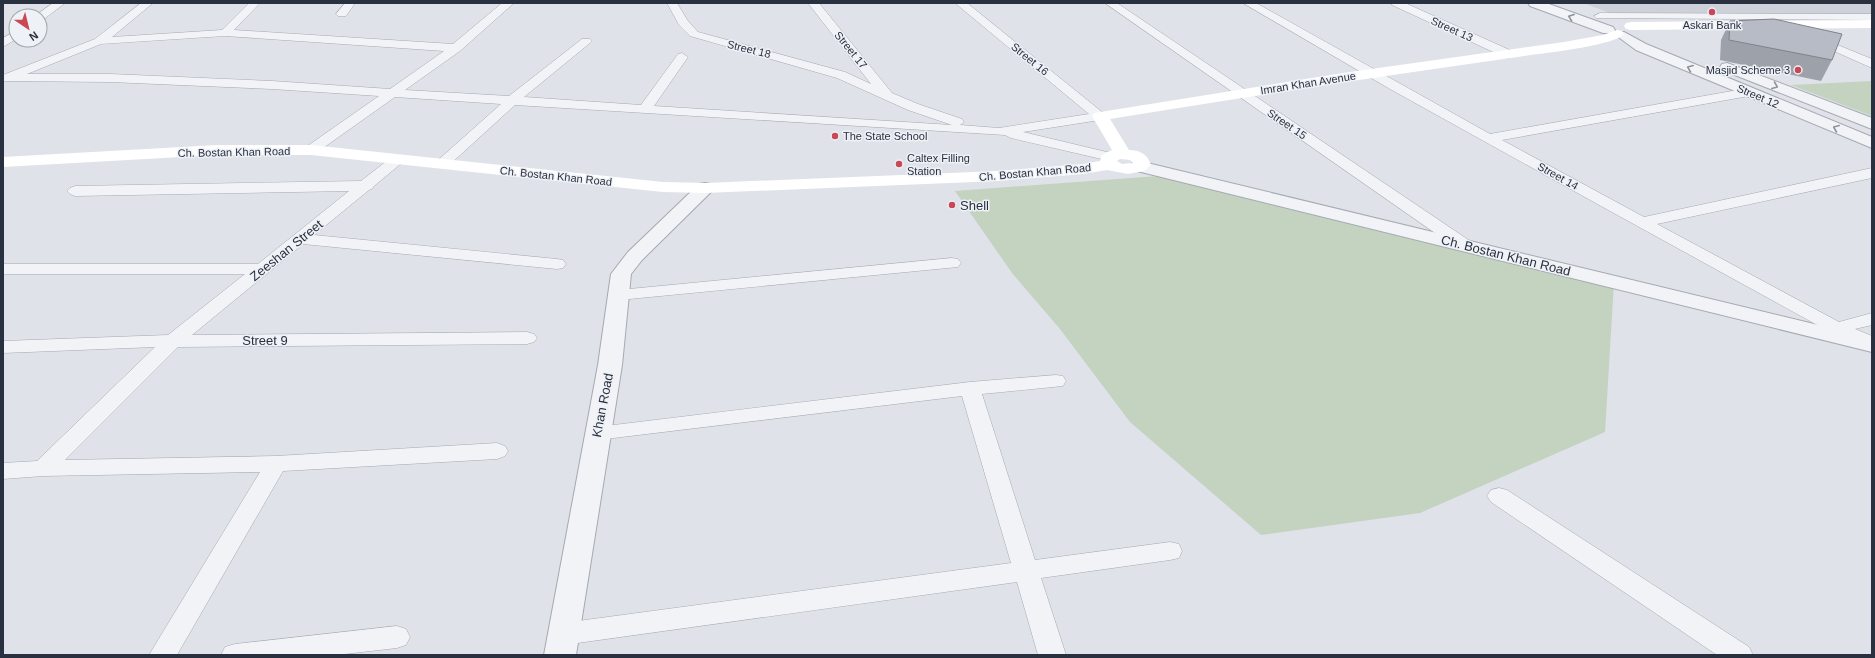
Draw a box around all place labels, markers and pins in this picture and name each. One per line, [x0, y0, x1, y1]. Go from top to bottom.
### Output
marker: Askari Bank [1707, 7, 1717, 17]
place label: Askari Bank [1683, 19, 1742, 31]
place label: Masjid Scheme 3 [1706, 64, 1790, 76]
marker: Masjid Scheme 3 [1793, 65, 1803, 75]
place label: The State School [843, 130, 927, 142]
marker: The State School [830, 131, 840, 141]
place label: Caltex Filling Station [907, 152, 970, 177]
marker: Caltex Filling Station [894, 159, 904, 169]
place label: Shell [960, 198, 989, 213]
marker: Shell [947, 200, 957, 210]

